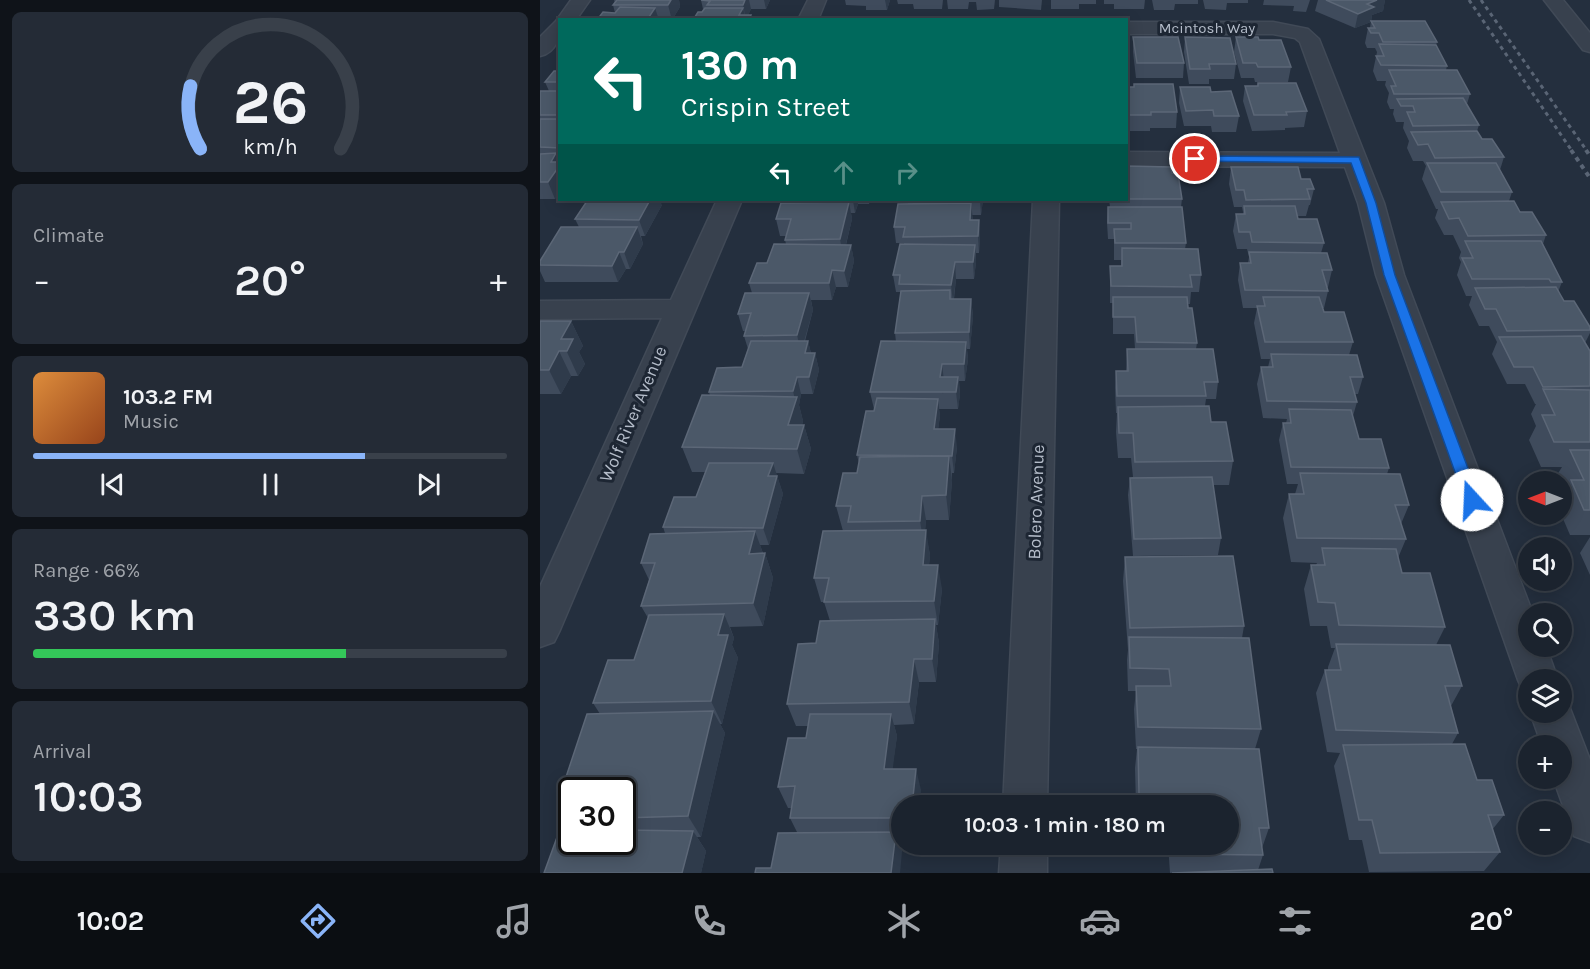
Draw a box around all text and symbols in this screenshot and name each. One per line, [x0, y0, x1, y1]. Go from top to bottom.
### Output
street label: Mcintosh Way [1159, 19, 1255, 37]
text: 130 m [681, 40, 799, 90]
icon: left [582, 42, 660, 120]
text: 26 [232, 66, 308, 139]
text: Crispin Street [681, 91, 850, 123]
pin [1169, 133, 1220, 184]
text: km/h [243, 134, 297, 159]
icon: arrive [1178, 142, 1211, 175]
icon: left [764, 156, 797, 189]
icon: ahead [827, 156, 860, 189]
icon: right [890, 156, 923, 189]
text: Climate [33, 224, 104, 247]
text: 20° [234, 254, 306, 306]
text: − [33, 261, 50, 299]
text: + [490, 261, 507, 299]
street label: Wolf River Avenue [594, 343, 672, 485]
text: 103.2 FM [123, 384, 213, 410]
text: Music [123, 410, 179, 433]
street label: Bolero Avenue [1023, 444, 1049, 560]
icon: previous [96, 468, 129, 501]
icon: pause [254, 468, 287, 501]
icon: next [412, 468, 445, 501]
position arrow [1440, 468, 1504, 532]
north arrow [1518, 471, 1572, 525]
map controls [1518, 471, 1572, 855]
button: sound [1518, 537, 1572, 591]
text: Range · 66% [33, 559, 140, 582]
text: 330 km [33, 589, 196, 641]
button: search [1518, 603, 1572, 657]
button: layers [1518, 669, 1572, 723]
button: + [1518, 735, 1572, 789]
text: Arrival [33, 740, 92, 763]
text: 10:03 [33, 770, 144, 822]
speed limit sign: 30 [558, 777, 636, 855]
button: − [1518, 801, 1572, 855]
text: 10:03 · 1 min · 180 m [964, 812, 1166, 838]
icon: directions [297, 900, 339, 942]
icon: music [493, 900, 535, 942]
icon: phone [688, 900, 730, 942]
icon: climate [883, 900, 925, 942]
icon: car [1079, 900, 1121, 942]
icon: filters [1274, 900, 1316, 942]
text: 10:02 [77, 905, 144, 937]
text: 20° [1469, 905, 1513, 937]

